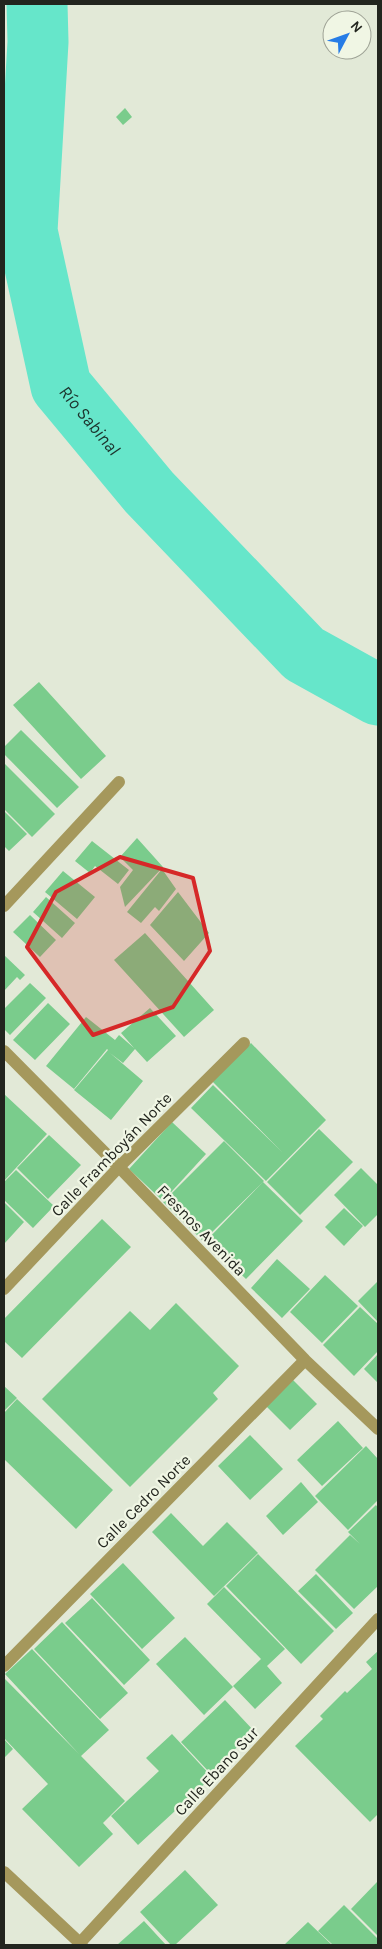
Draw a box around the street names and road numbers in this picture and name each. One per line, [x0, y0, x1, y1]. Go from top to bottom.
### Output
street label: Calle Framboyán Norte [47, 1088, 176, 1220]
street label: Fresnos Avenida [153, 1181, 250, 1280]
street label: Calle Cedro Norte [92, 1450, 194, 1552]
street label: Calle Ebano Sur [170, 1723, 262, 1820]

